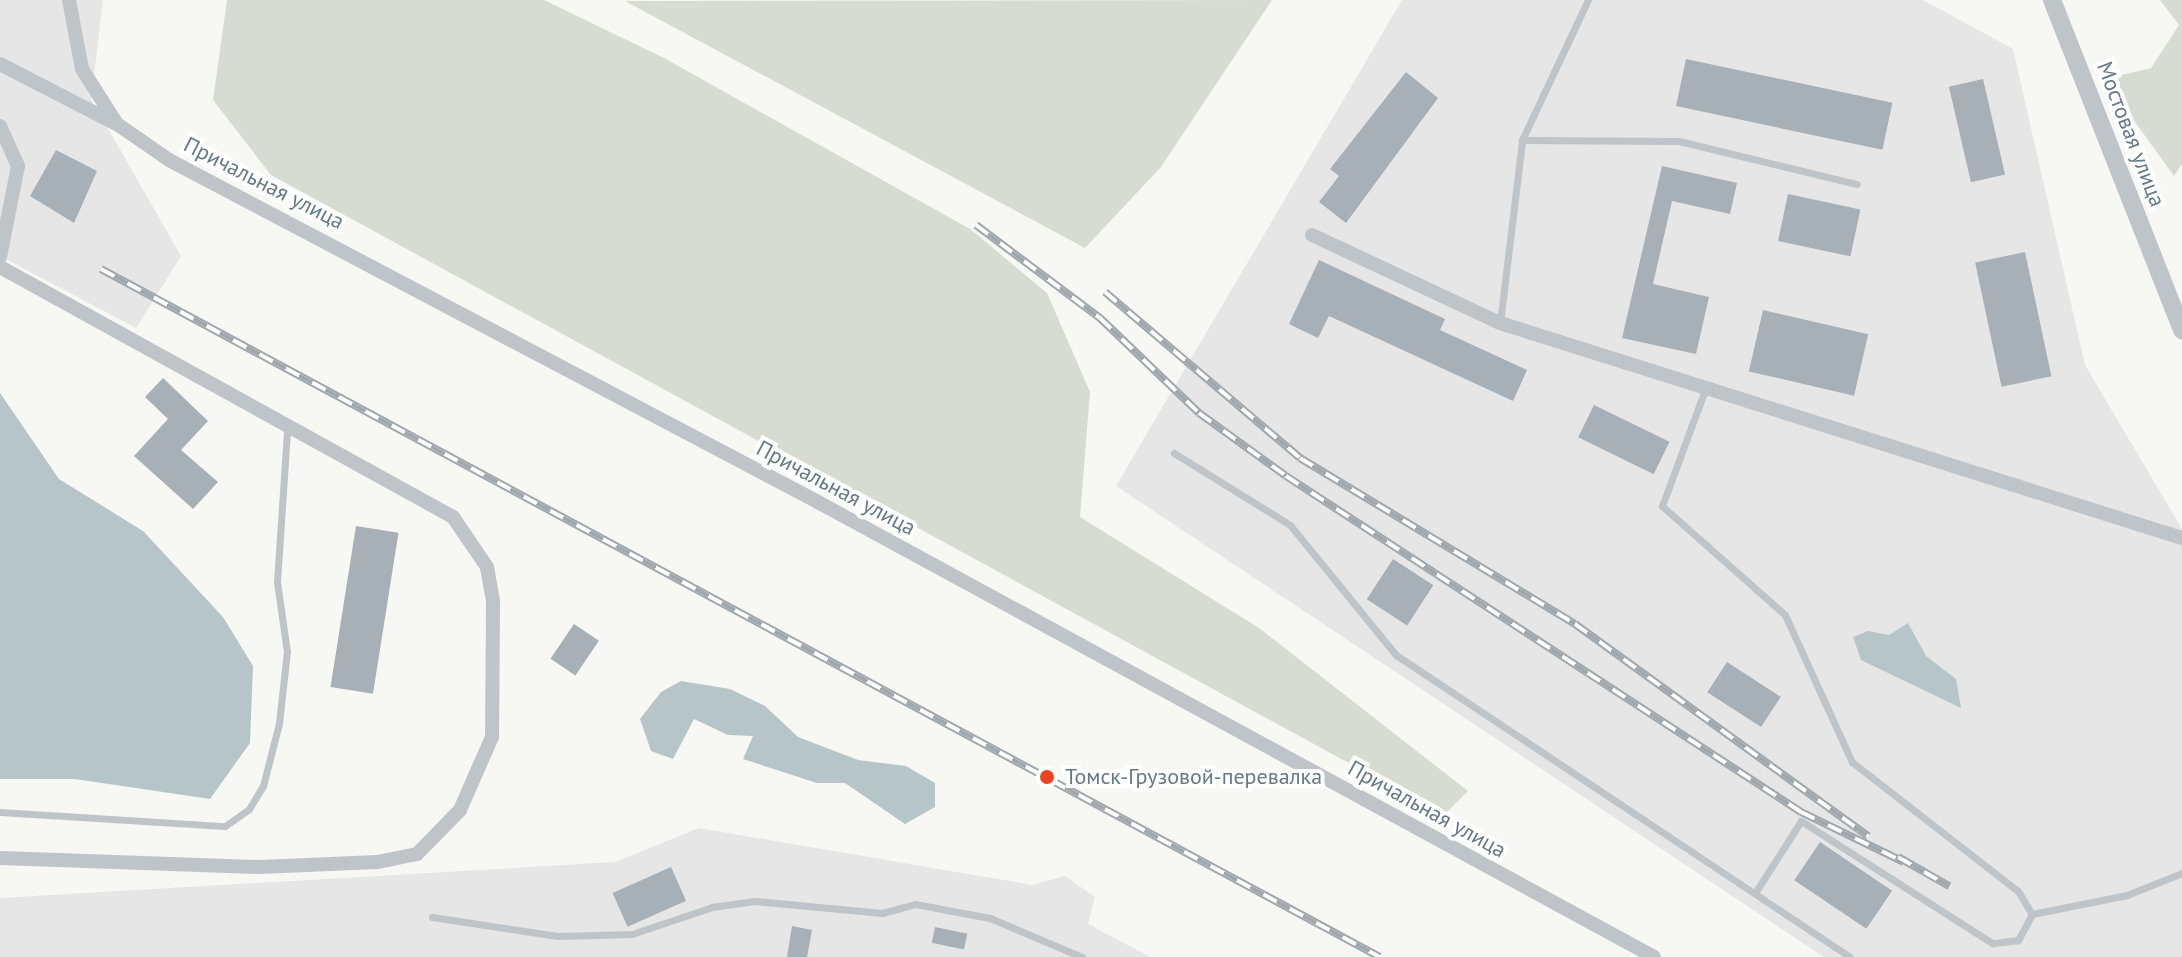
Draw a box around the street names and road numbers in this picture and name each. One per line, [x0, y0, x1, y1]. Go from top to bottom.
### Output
street label: Мостовая улица [2091, 58, 2171, 210]
street label: Причальная улица [179, 131, 349, 235]
street label: Причальная улица [752, 435, 920, 541]
street label: Причальная улица [1343, 755, 1511, 863]

